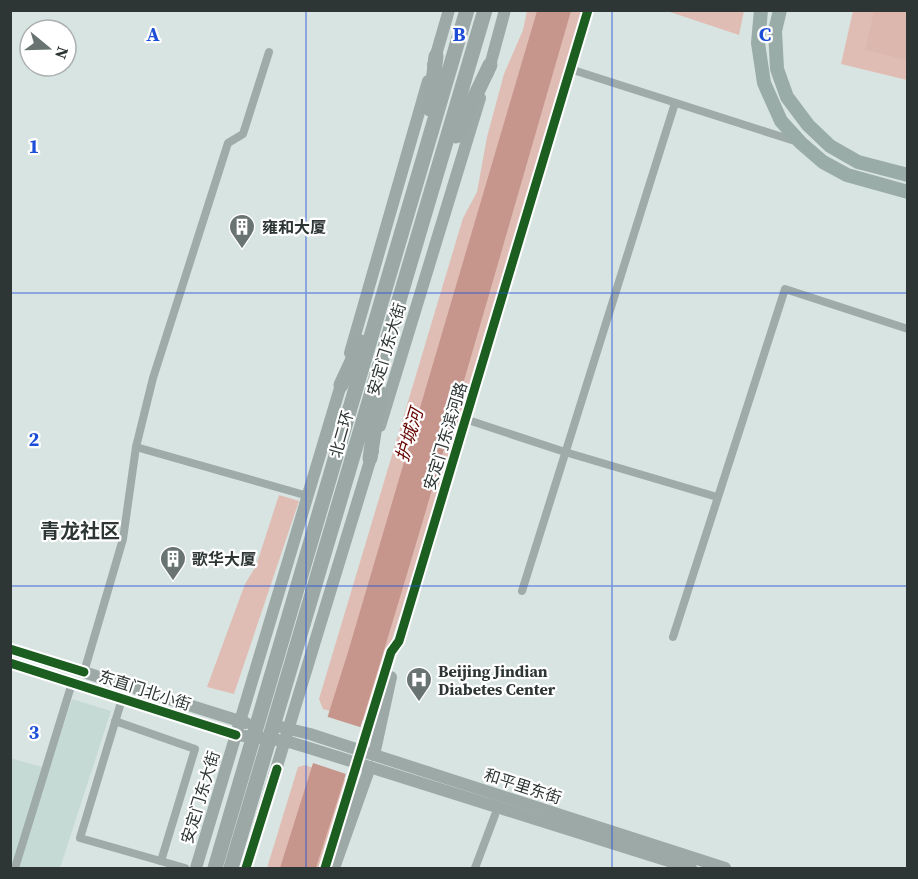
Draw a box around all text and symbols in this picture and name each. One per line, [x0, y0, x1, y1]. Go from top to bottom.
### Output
north arrow [18, 18, 78, 78]
text: A [146, 20, 160, 48]
text: B [452, 20, 466, 48]
text: C [759, 20, 771, 48]
text: N [50, 44, 74, 62]
text: 1 [29, 132, 39, 160]
building icon: 雍和大厦 [227, 212, 257, 250]
place label: 雍和大厦 [262, 216, 326, 238]
street label: 安定门东大街 [361, 300, 411, 398]
street label: 安定门东滨河路 [418, 379, 472, 493]
water label: 护城河 [389, 403, 430, 464]
street label: 北二环 [324, 408, 358, 460]
text: 2 [29, 425, 40, 453]
district label: 青龙社区 [40, 517, 120, 545]
building icon: 歌华大厦 [158, 544, 188, 582]
place label: 歌华大厦 [192, 548, 256, 570]
place label: Beijing Jindian Diabetes Center [438, 660, 556, 700]
street label: 东直门北小街 [96, 665, 194, 715]
hospital icon: Beijing Jindian Diabetes Center [404, 665, 434, 703]
text: 3 [29, 718, 40, 746]
street label: 安定门东大街 [175, 748, 225, 846]
street label: 和平里东街 [482, 763, 564, 809]

